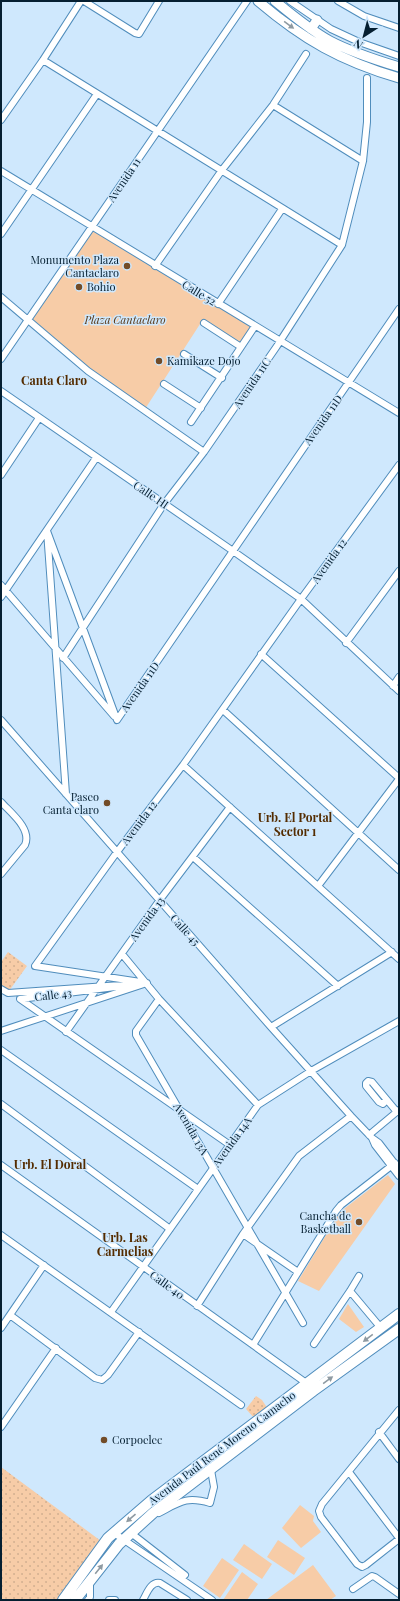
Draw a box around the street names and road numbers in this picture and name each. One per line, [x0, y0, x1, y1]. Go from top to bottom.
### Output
street label: Avenida 11 [103, 155, 144, 206]
street label: Calle 52 [179, 277, 219, 309]
street label: Avenida 11C [229, 355, 274, 412]
street label: Avenida 11D [299, 392, 345, 449]
street label: Calle HI [131, 477, 172, 512]
street label: Avenida 12 [307, 536, 350, 587]
street label: Avenida 11D [116, 659, 162, 716]
street label: Avenida 12 [117, 798, 160, 849]
street label: Avenida 13 [125, 894, 168, 945]
street label: Calle 45 [167, 911, 204, 949]
street label: Calle 43 [33, 985, 72, 1004]
street label: Avenida 13A [170, 1099, 212, 1158]
street label: Avenida 14A [208, 1114, 255, 1171]
street label: Calle 40 [147, 1267, 188, 1302]
street label: Avenida Paúl René Moreno Camacho [144, 1387, 298, 1509]

